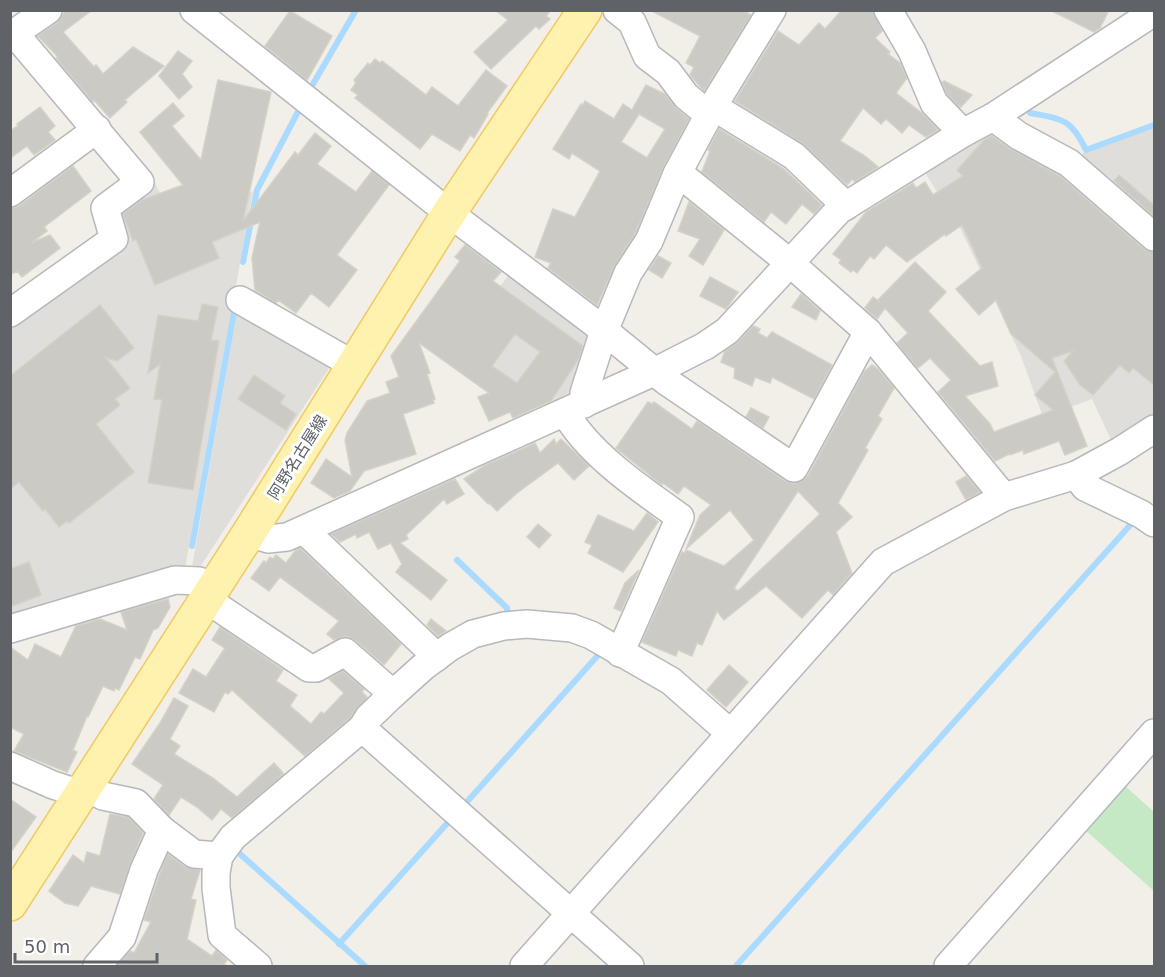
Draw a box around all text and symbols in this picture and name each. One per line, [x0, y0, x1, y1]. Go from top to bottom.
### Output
street label: 阿野名古屋線 [264, 412, 331, 503]
scale bar [15, 926, 158, 964]
text: 50 m [24, 936, 70, 957]

